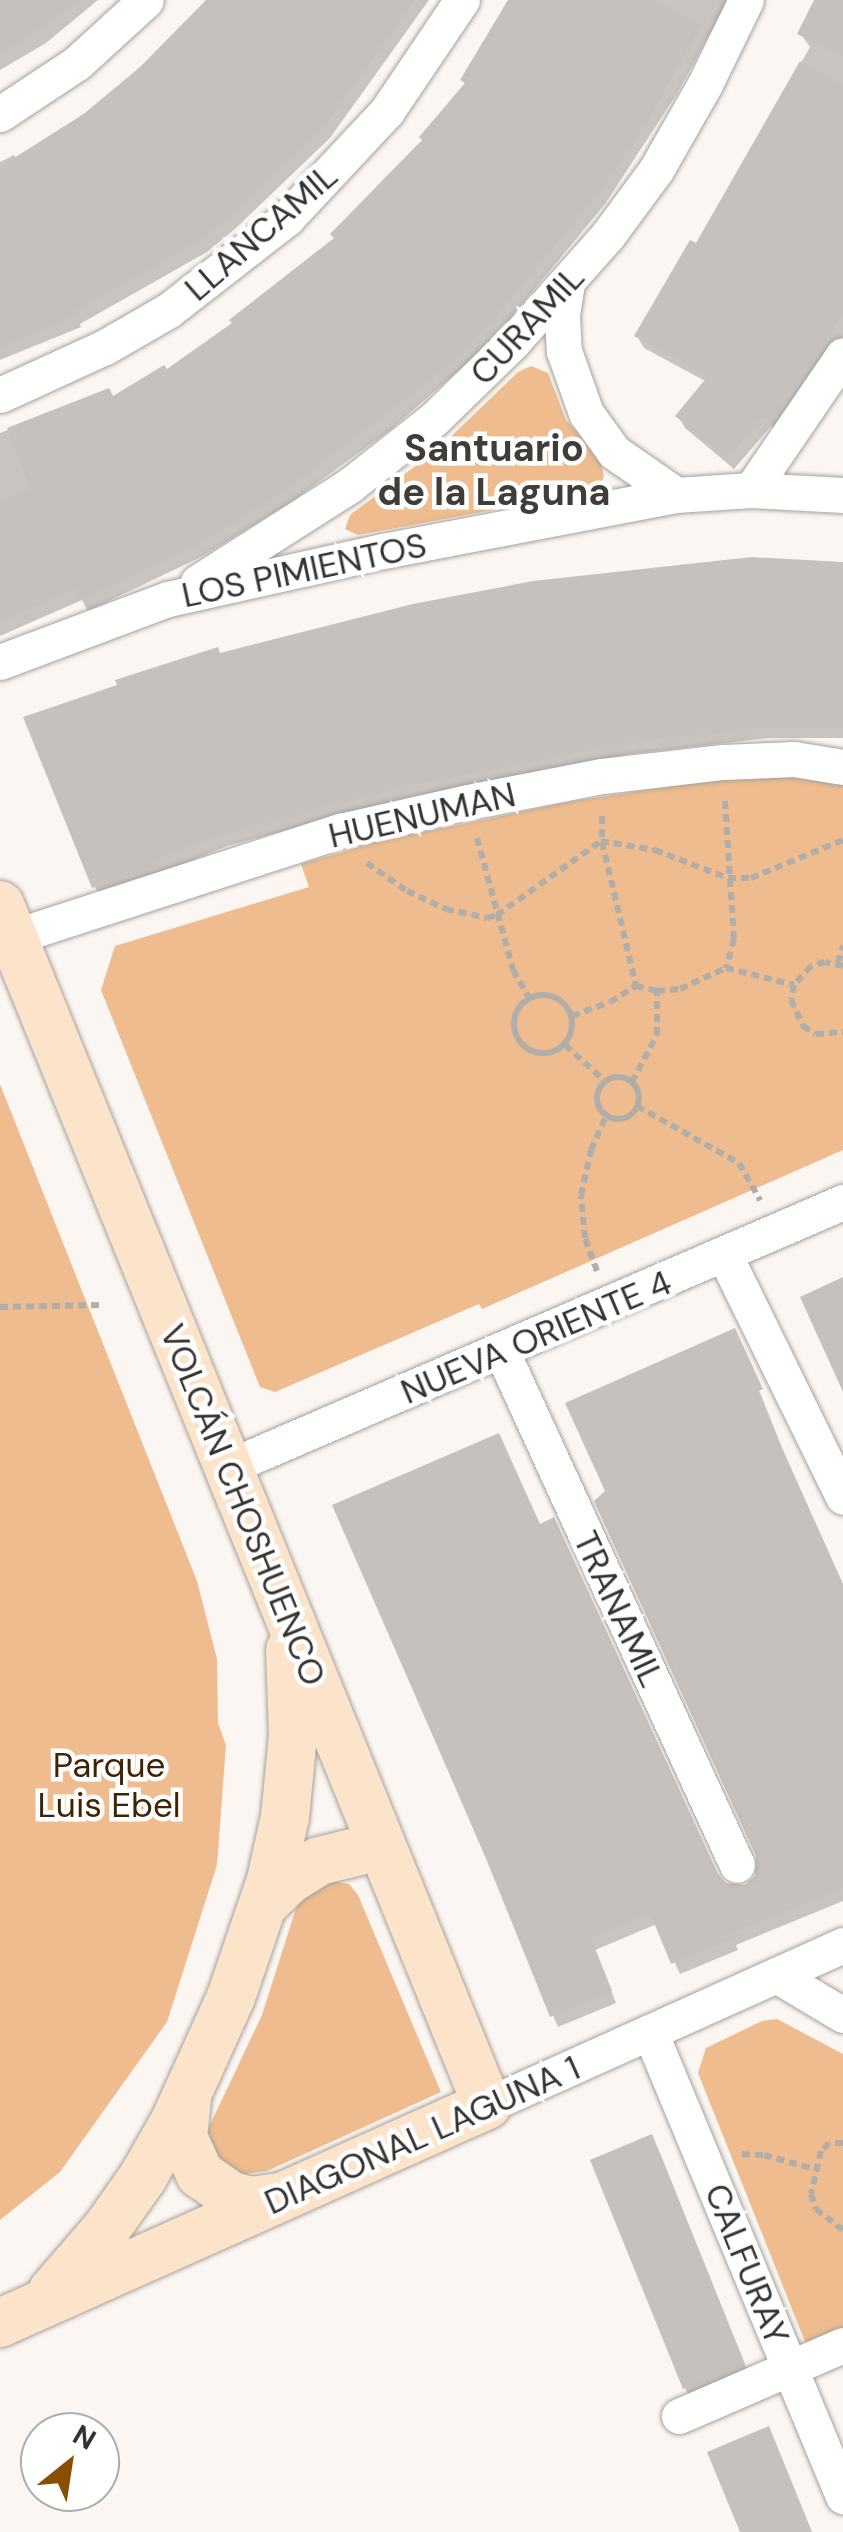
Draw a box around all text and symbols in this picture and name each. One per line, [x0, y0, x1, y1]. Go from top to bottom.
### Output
street label: LLANCAMIL [176, 154, 346, 310]
street label: CURAMIL [461, 257, 593, 393]
district label: Santuario de la Laguna [377, 426, 611, 516]
street label: LOS PIMIENTOS [178, 524, 430, 616]
street label: HUENUMAN [324, 773, 520, 857]
street label: NUEVA ORIENTE 4 [395, 1261, 677, 1413]
street label: VOLCÁN CHOSHUENCO [151, 1318, 335, 1692]
street label: TRANAMIL [565, 1524, 673, 1694]
park label: Parque Luis Ebel [37, 1744, 181, 1826]
street label: DIAGONAL LAGUNA 1 [258, 2047, 586, 2223]
street label: CALFURAY [696, 2178, 798, 2350]
north arrow [20, 2412, 120, 2512]
text: N [66, 2416, 102, 2458]

